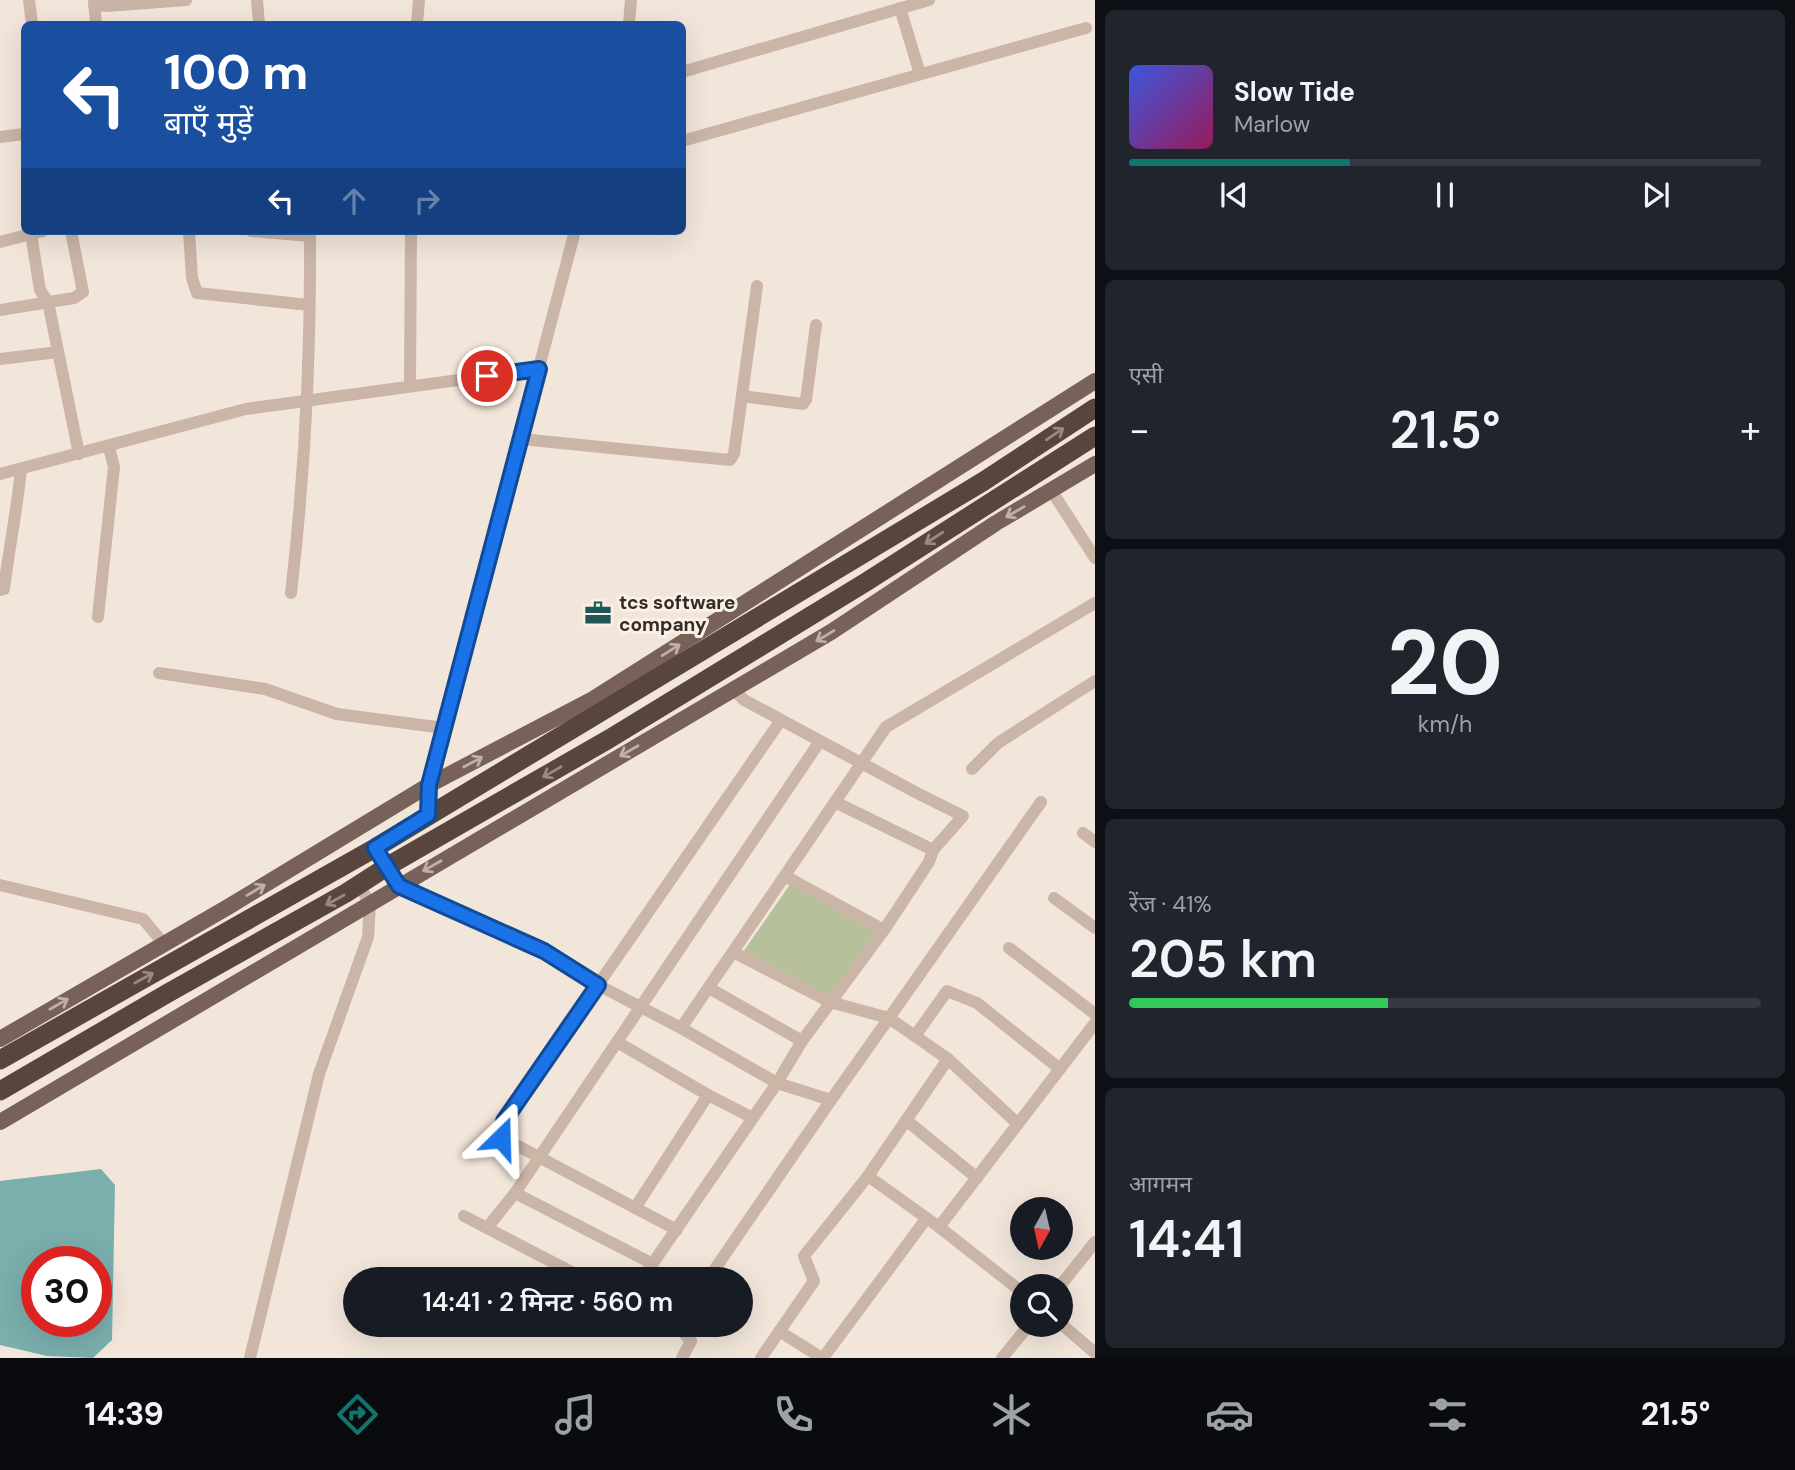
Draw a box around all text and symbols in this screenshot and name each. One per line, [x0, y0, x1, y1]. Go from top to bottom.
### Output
text: 100 m [164, 40, 308, 104]
icon: left [49, 49, 140, 140]
text: Slow Tide [1234, 75, 1355, 109]
text: बाएँ मुड़ें [164, 102, 253, 144]
text: Marlow [1234, 109, 1310, 139]
icon: previous [1215, 176, 1253, 214]
icon: pause [1426, 176, 1464, 214]
icon: next [1637, 176, 1675, 214]
icon: left [262, 182, 300, 220]
icon: ahead [335, 182, 373, 220]
icon: right [408, 182, 446, 220]
pin [457, 346, 517, 406]
icon: arrive [468, 357, 506, 395]
text: एसी [1129, 360, 1163, 390]
text: 21.5° [1389, 396, 1501, 464]
text: − [1129, 405, 1150, 455]
text: + [1740, 405, 1761, 455]
one-way arrow [1045, 427, 1064, 442]
one-way arrow [1006, 505, 1026, 519]
one-way arrow [925, 532, 945, 546]
place label: tcs software company [619, 590, 735, 637]
office icon: tcs software company [583, 598, 613, 628]
text: 20 [1387, 604, 1503, 722]
one-way arrow [815, 630, 835, 644]
one-way arrow [660, 643, 680, 657]
text: km/h [1418, 709, 1472, 739]
one-way arrow [619, 745, 639, 759]
one-way arrow [462, 755, 483, 769]
one-way arrow [542, 766, 563, 779]
one-way arrow [423, 860, 443, 874]
one-way arrow [245, 883, 265, 897]
text: रेंज · 41% [1129, 889, 1211, 919]
one-way arrow [325, 894, 346, 907]
text: 205 km [1129, 925, 1317, 993]
one-way arrow [134, 971, 154, 985]
one-way arrow [49, 997, 69, 1011]
position arrow [464, 1101, 538, 1175]
text: आगमन [1129, 1169, 1192, 1199]
north arrow [1010, 1197, 1073, 1260]
map controls [1010, 1197, 1073, 1337]
text: 14:41 [1129, 1205, 1244, 1273]
speed limit sign: 30 [21, 1246, 112, 1337]
button: search [1010, 1274, 1073, 1337]
text: 14:41 · 2 मिनट · 560 m [423, 1285, 673, 1319]
icon: directions [333, 1390, 382, 1439]
icon: music [551, 1390, 600, 1439]
icon: phone [769, 1390, 818, 1439]
icon: climate [987, 1390, 1036, 1439]
icon: car [1205, 1390, 1254, 1439]
icon: filters [1423, 1390, 1472, 1439]
text: 14:39 [84, 1393, 164, 1435]
text: 21.5° [1641, 1393, 1710, 1435]

